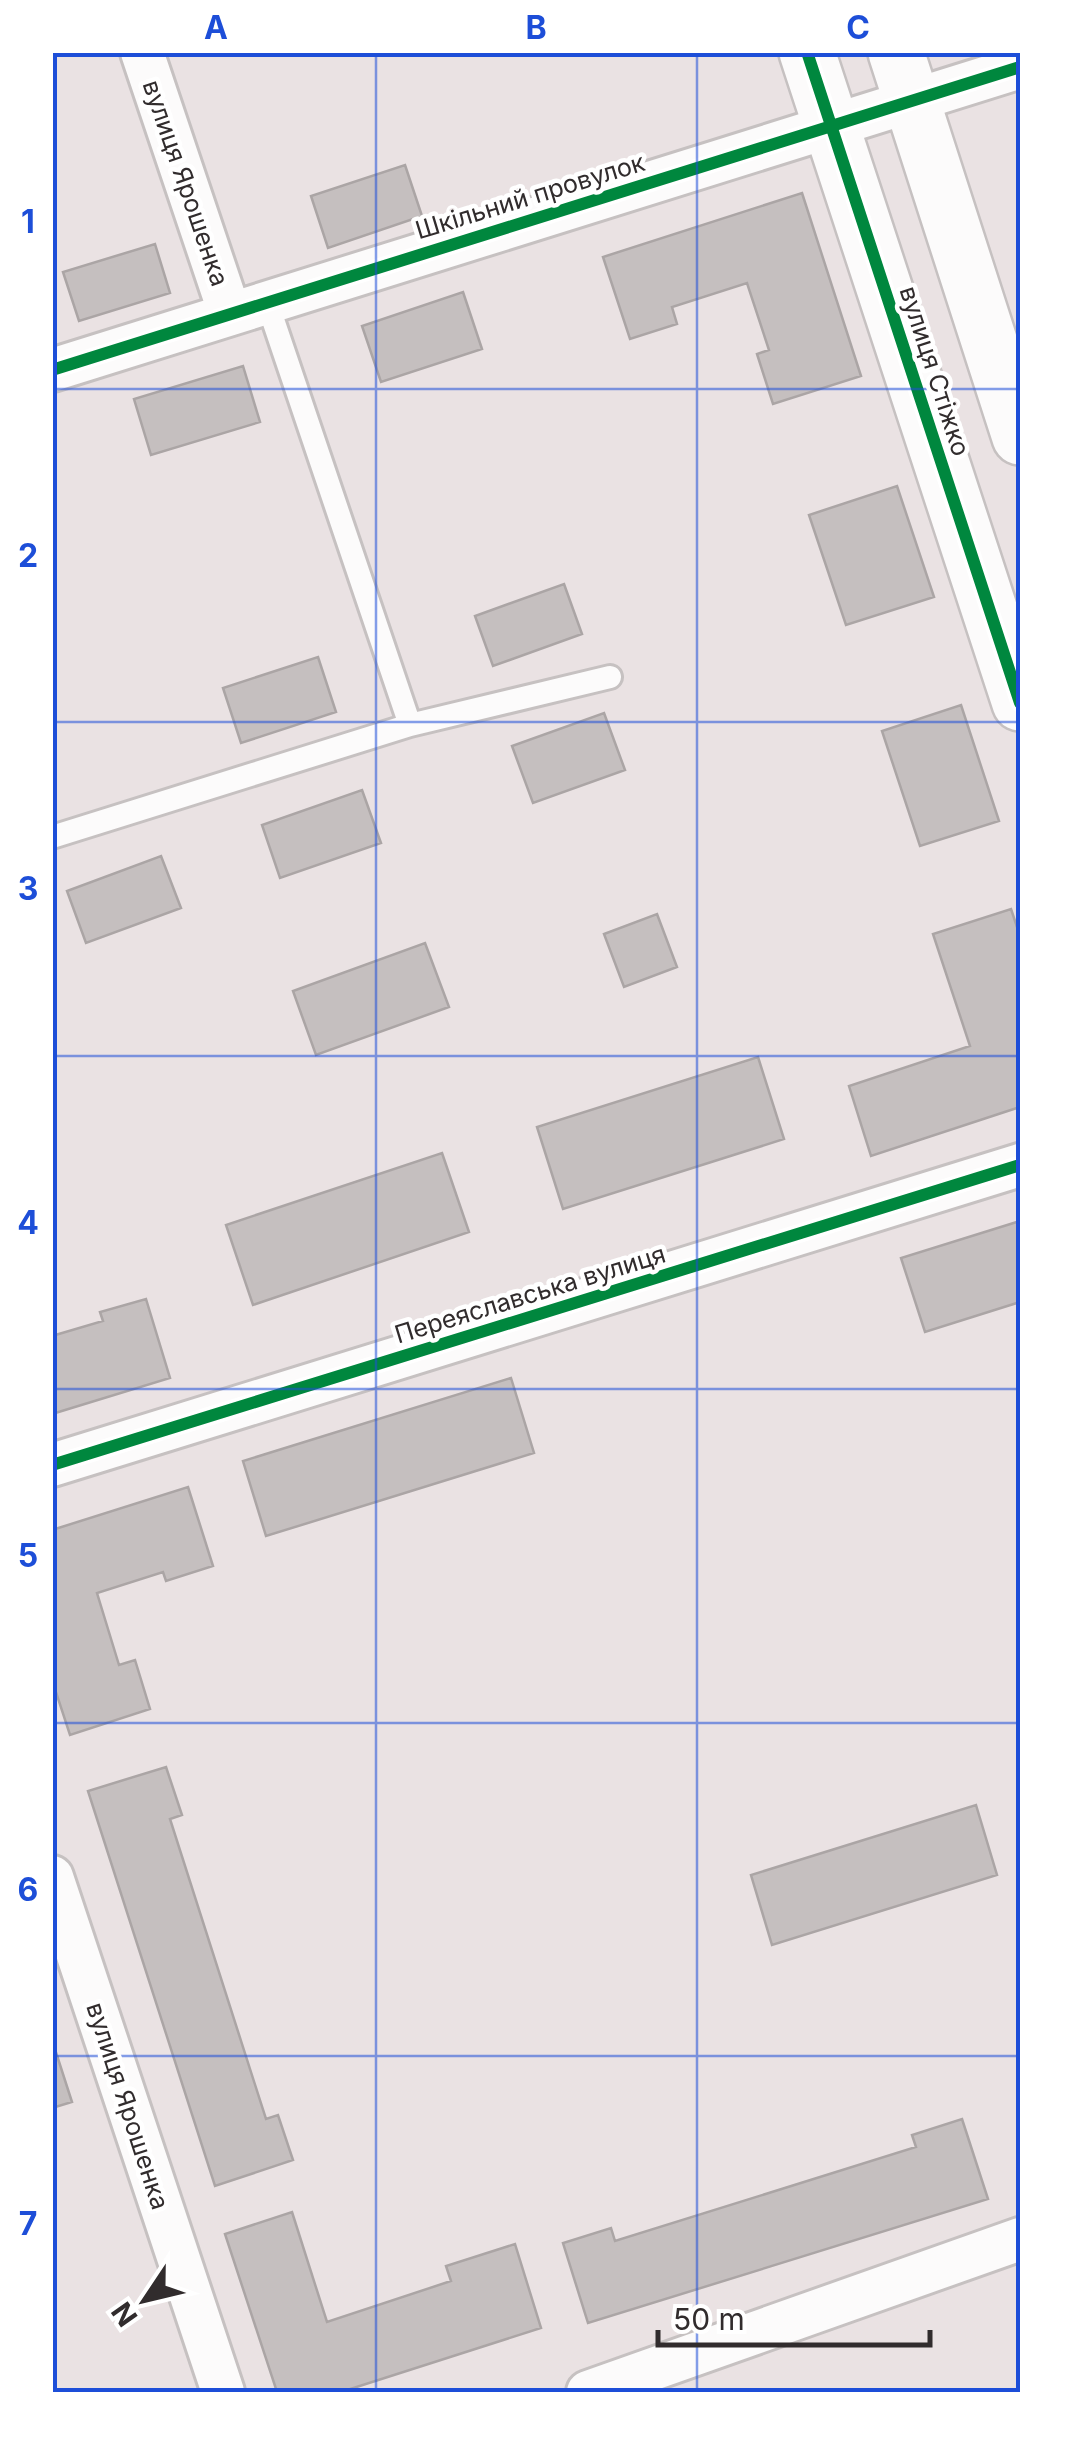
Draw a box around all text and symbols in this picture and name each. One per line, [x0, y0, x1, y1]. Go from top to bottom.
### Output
text: A [204, 8, 228, 47]
text: B [525, 8, 547, 47]
text: C [846, 8, 870, 47]
street label: вулиця Ярошенка [137, 76, 235, 290]
street label: Шкільний провулок [412, 147, 649, 245]
text: 1 [21, 202, 35, 241]
street label: вулиця Стіжко [893, 282, 977, 460]
text: 2 [18, 536, 38, 575]
text: 3 [18, 869, 38, 908]
text: 4 [17, 1203, 39, 1242]
street label: Переяславська вулиця [391, 1238, 669, 1350]
text: 5 [18, 1536, 38, 1575]
text: 6 [18, 1870, 38, 1909]
street label: вулиця Ярошенка [80, 1999, 176, 2213]
text: 7 [19, 2204, 37, 2243]
north arrow [95, 2250, 195, 2350]
scale bar [658, 2285, 930, 2347]
text: N [104, 2296, 145, 2333]
text: 50 m [673, 2301, 745, 2337]

